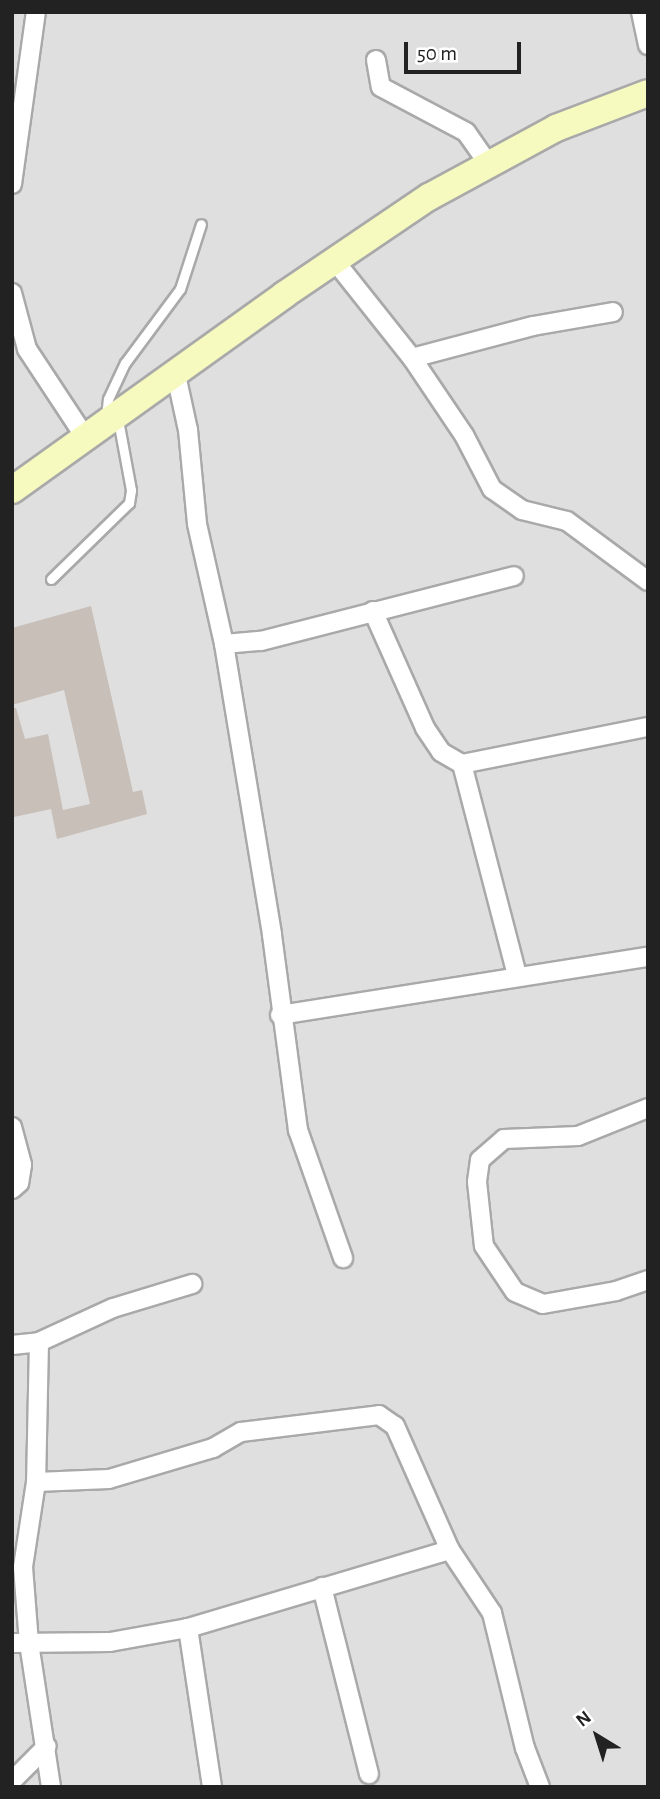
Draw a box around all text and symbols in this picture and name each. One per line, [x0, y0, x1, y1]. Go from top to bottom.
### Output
scale bar [408, 28, 525, 72]
text: 50 m [417, 43, 457, 64]
north arrow [562, 1701, 632, 1771]
text: N [573, 1708, 595, 1731]

